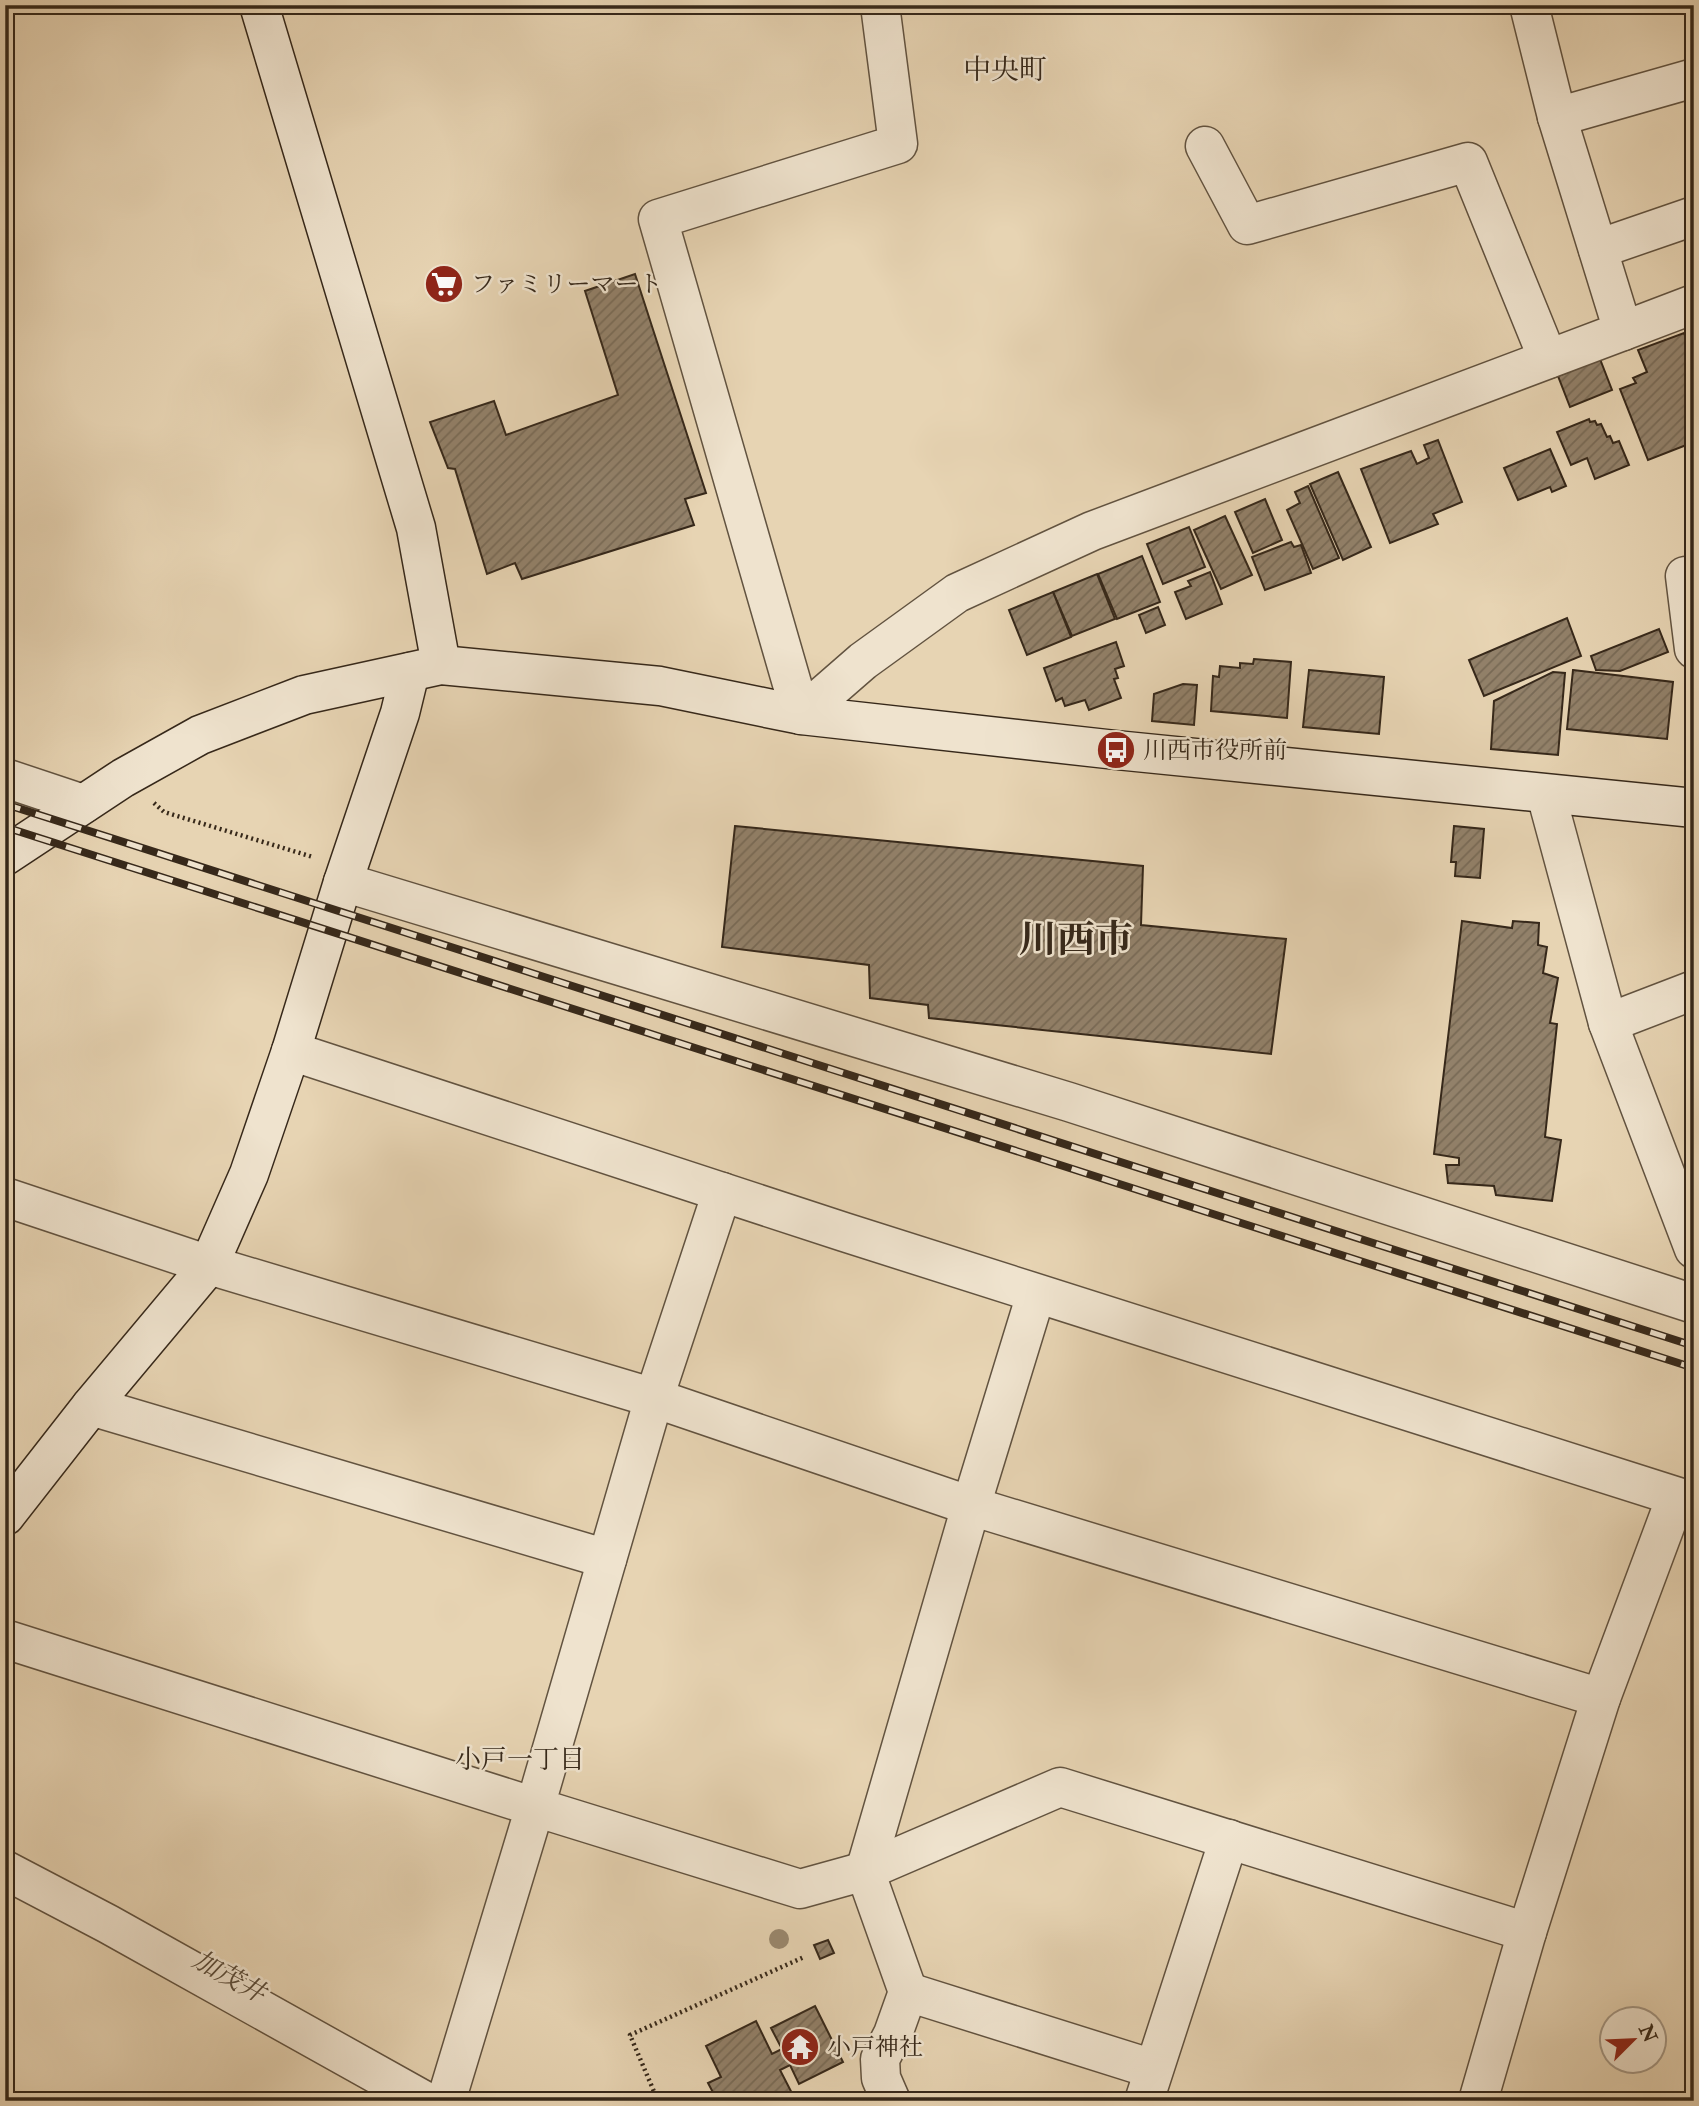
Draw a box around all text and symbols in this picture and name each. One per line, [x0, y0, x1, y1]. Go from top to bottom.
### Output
district label: 中央町 [963, 53, 1047, 88]
supermarket icon: ファミリーマート [423, 263, 465, 305]
place label: ファミリーマート [471, 269, 663, 300]
bus stop icon: 川西市役所前 [1095, 729, 1137, 771]
place label: 川西市役所前 [1143, 735, 1287, 766]
district label: 川西市 [1019, 916, 1133, 964]
district label: 小戸一丁目 [455, 1744, 585, 1776]
water label: 加茂井 [187, 1944, 273, 2011]
north arrow [1598, 2004, 1668, 2074]
text: N [1633, 2020, 1662, 2047]
temple icon: 小戸神社 [779, 2026, 821, 2068]
place label: 小戸神社 [827, 2032, 923, 2063]

